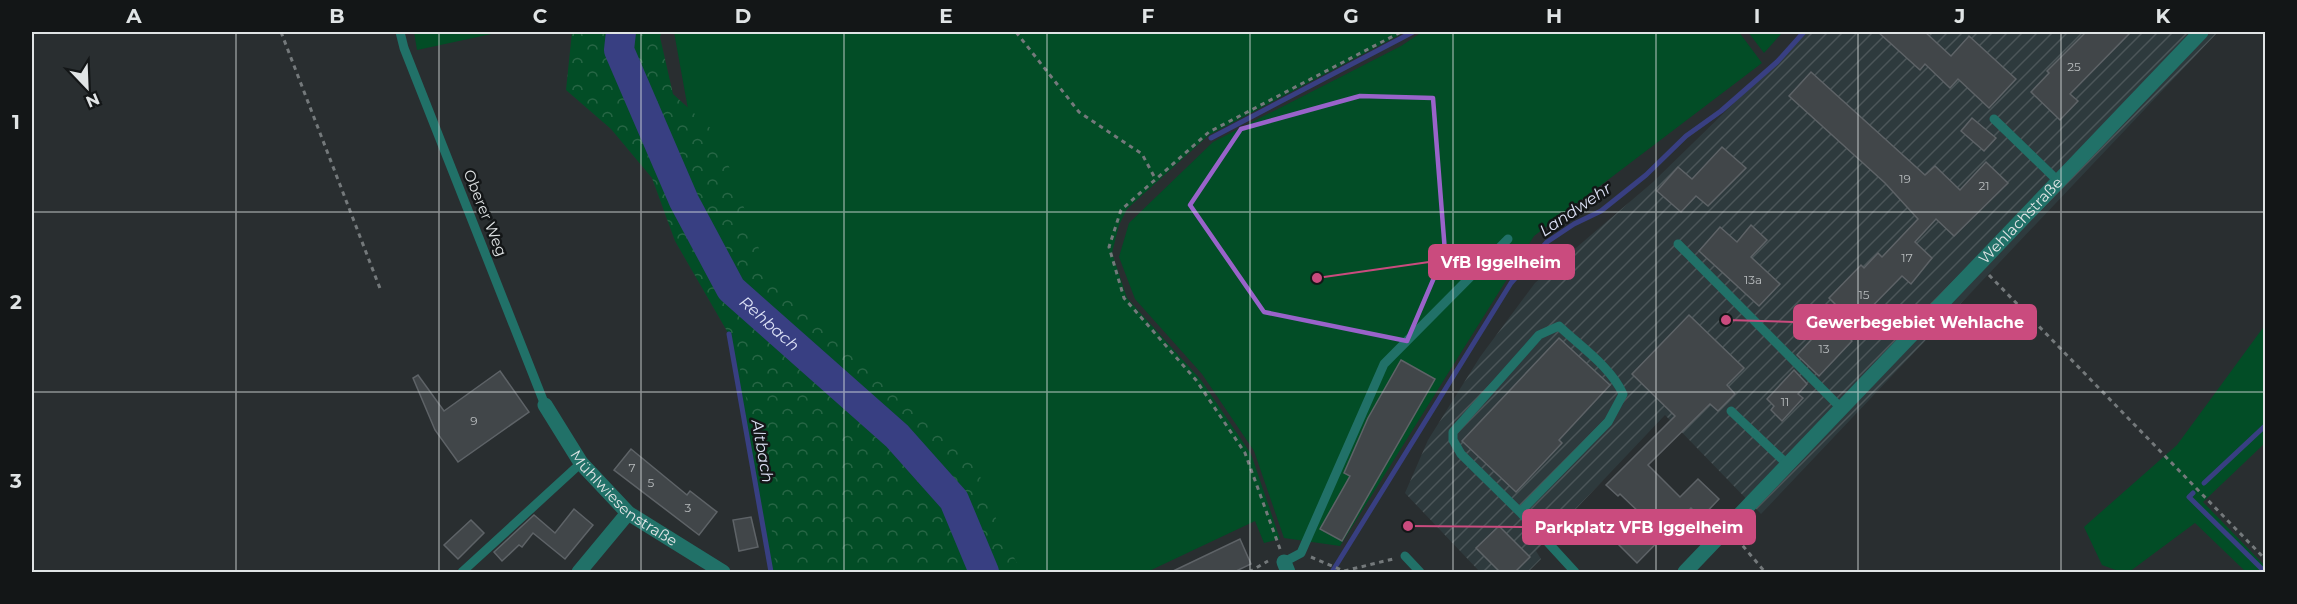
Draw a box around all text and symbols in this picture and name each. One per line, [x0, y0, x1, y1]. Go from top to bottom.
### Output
text: A [125, 4, 142, 28]
text: B [329, 4, 345, 28]
text: C [533, 4, 548, 28]
text: D [735, 4, 751, 28]
text: E [939, 4, 953, 28]
text: F [1142, 4, 1155, 28]
text: G [1343, 4, 1359, 28]
text: H [1546, 4, 1562, 28]
text: I [1754, 4, 1760, 28]
text: J [1954, 4, 1965, 28]
text: K [2156, 4, 2172, 28]
north arrow [57, 57, 117, 117]
house number: 25 [2067, 59, 2081, 74]
text: N [83, 89, 102, 112]
text: 1 [12, 110, 20, 134]
street label: Oberer Weg [459, 167, 511, 259]
house number: 19 [1899, 171, 1911, 186]
street label: Wehlachstraße [1974, 173, 2066, 268]
water label: Landwehr [1536, 178, 1615, 240]
house number: 21 [1978, 178, 1990, 193]
callout: VfB Iggelheim [1429, 245, 1574, 279]
house number: 17 [1901, 250, 1913, 265]
text: VfB Iggelheim [1440, 253, 1561, 272]
house number: 13a [1744, 272, 1762, 287]
house number: 15 [1858, 287, 1870, 302]
text: 2 [10, 290, 22, 314]
water label: Rehbach [736, 292, 803, 355]
callout: Gewerbegebiet Wehlache [1794, 305, 2036, 339]
text: Gewerbegebiet Wehlache [1806, 313, 2024, 332]
house number: 13 [1818, 341, 1830, 356]
house number: 11 [1781, 394, 1789, 409]
house number: 9 [470, 413, 478, 428]
water label: Altbach [747, 417, 777, 484]
street label: Mühlwiesenstraße [566, 446, 681, 550]
house number: 7 [628, 460, 636, 475]
text: 3 [9, 469, 22, 493]
house number: 5 [648, 475, 655, 490]
house number: 3 [685, 500, 692, 515]
callout: Parkplatz VFB Iggelheim [1523, 510, 1755, 544]
text: Parkplatz VFB Iggelheim [1535, 518, 1743, 537]

